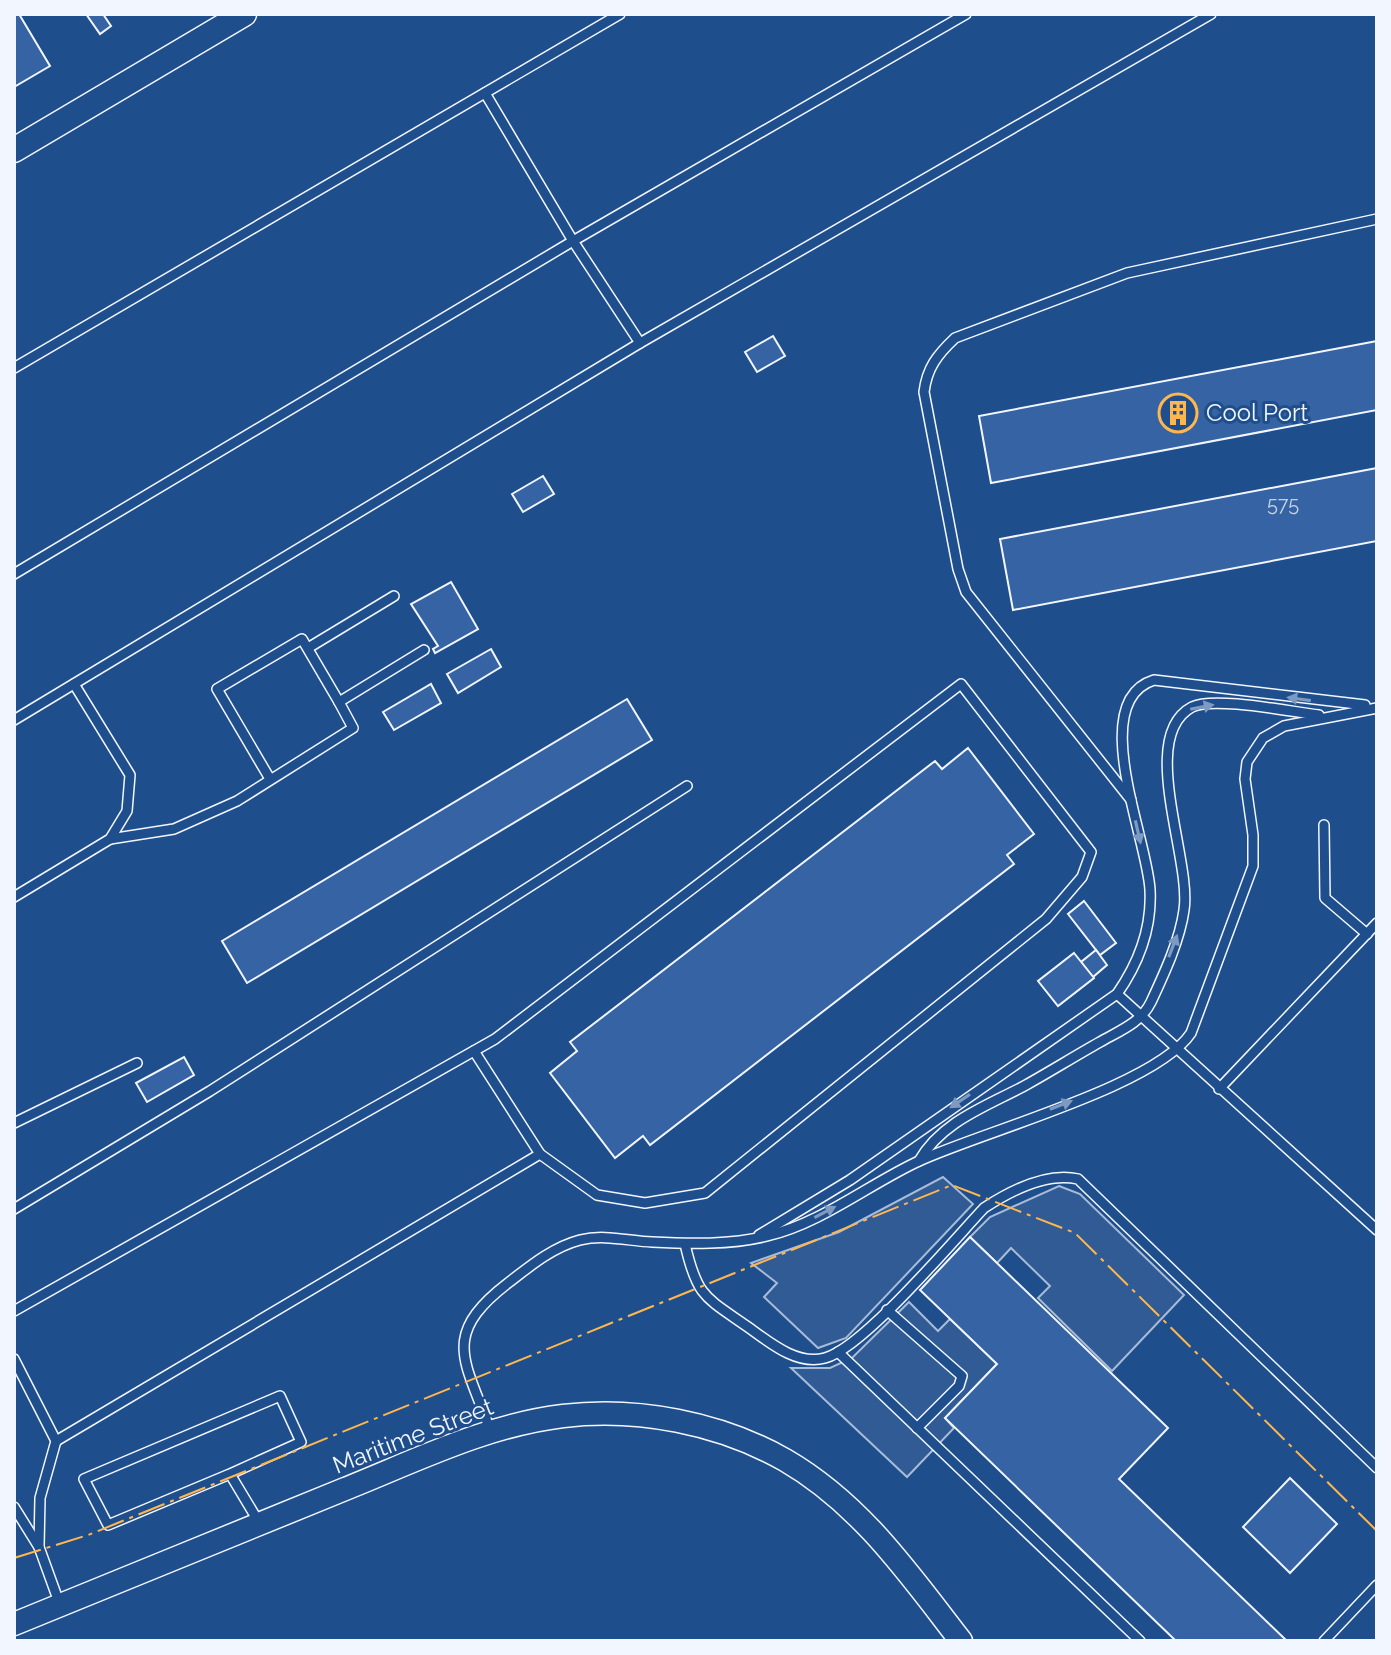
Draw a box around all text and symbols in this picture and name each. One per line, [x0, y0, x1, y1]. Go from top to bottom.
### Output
building icon: Cool Port [1157, 392, 1199, 434]
place label: Cool Port [1206, 398, 1308, 427]
house number: 575 [1267, 492, 1299, 516]
one-way arrow [1287, 692, 1312, 705]
one-way arrow [1189, 701, 1214, 713]
one-way arrow [1132, 820, 1145, 845]
one-way arrow [1167, 934, 1180, 958]
one-way arrow [949, 1093, 970, 1108]
one-way arrow [1049, 1098, 1073, 1111]
one-way arrow [813, 1205, 836, 1218]
street label: Maritime Street [328, 1392, 497, 1479]

